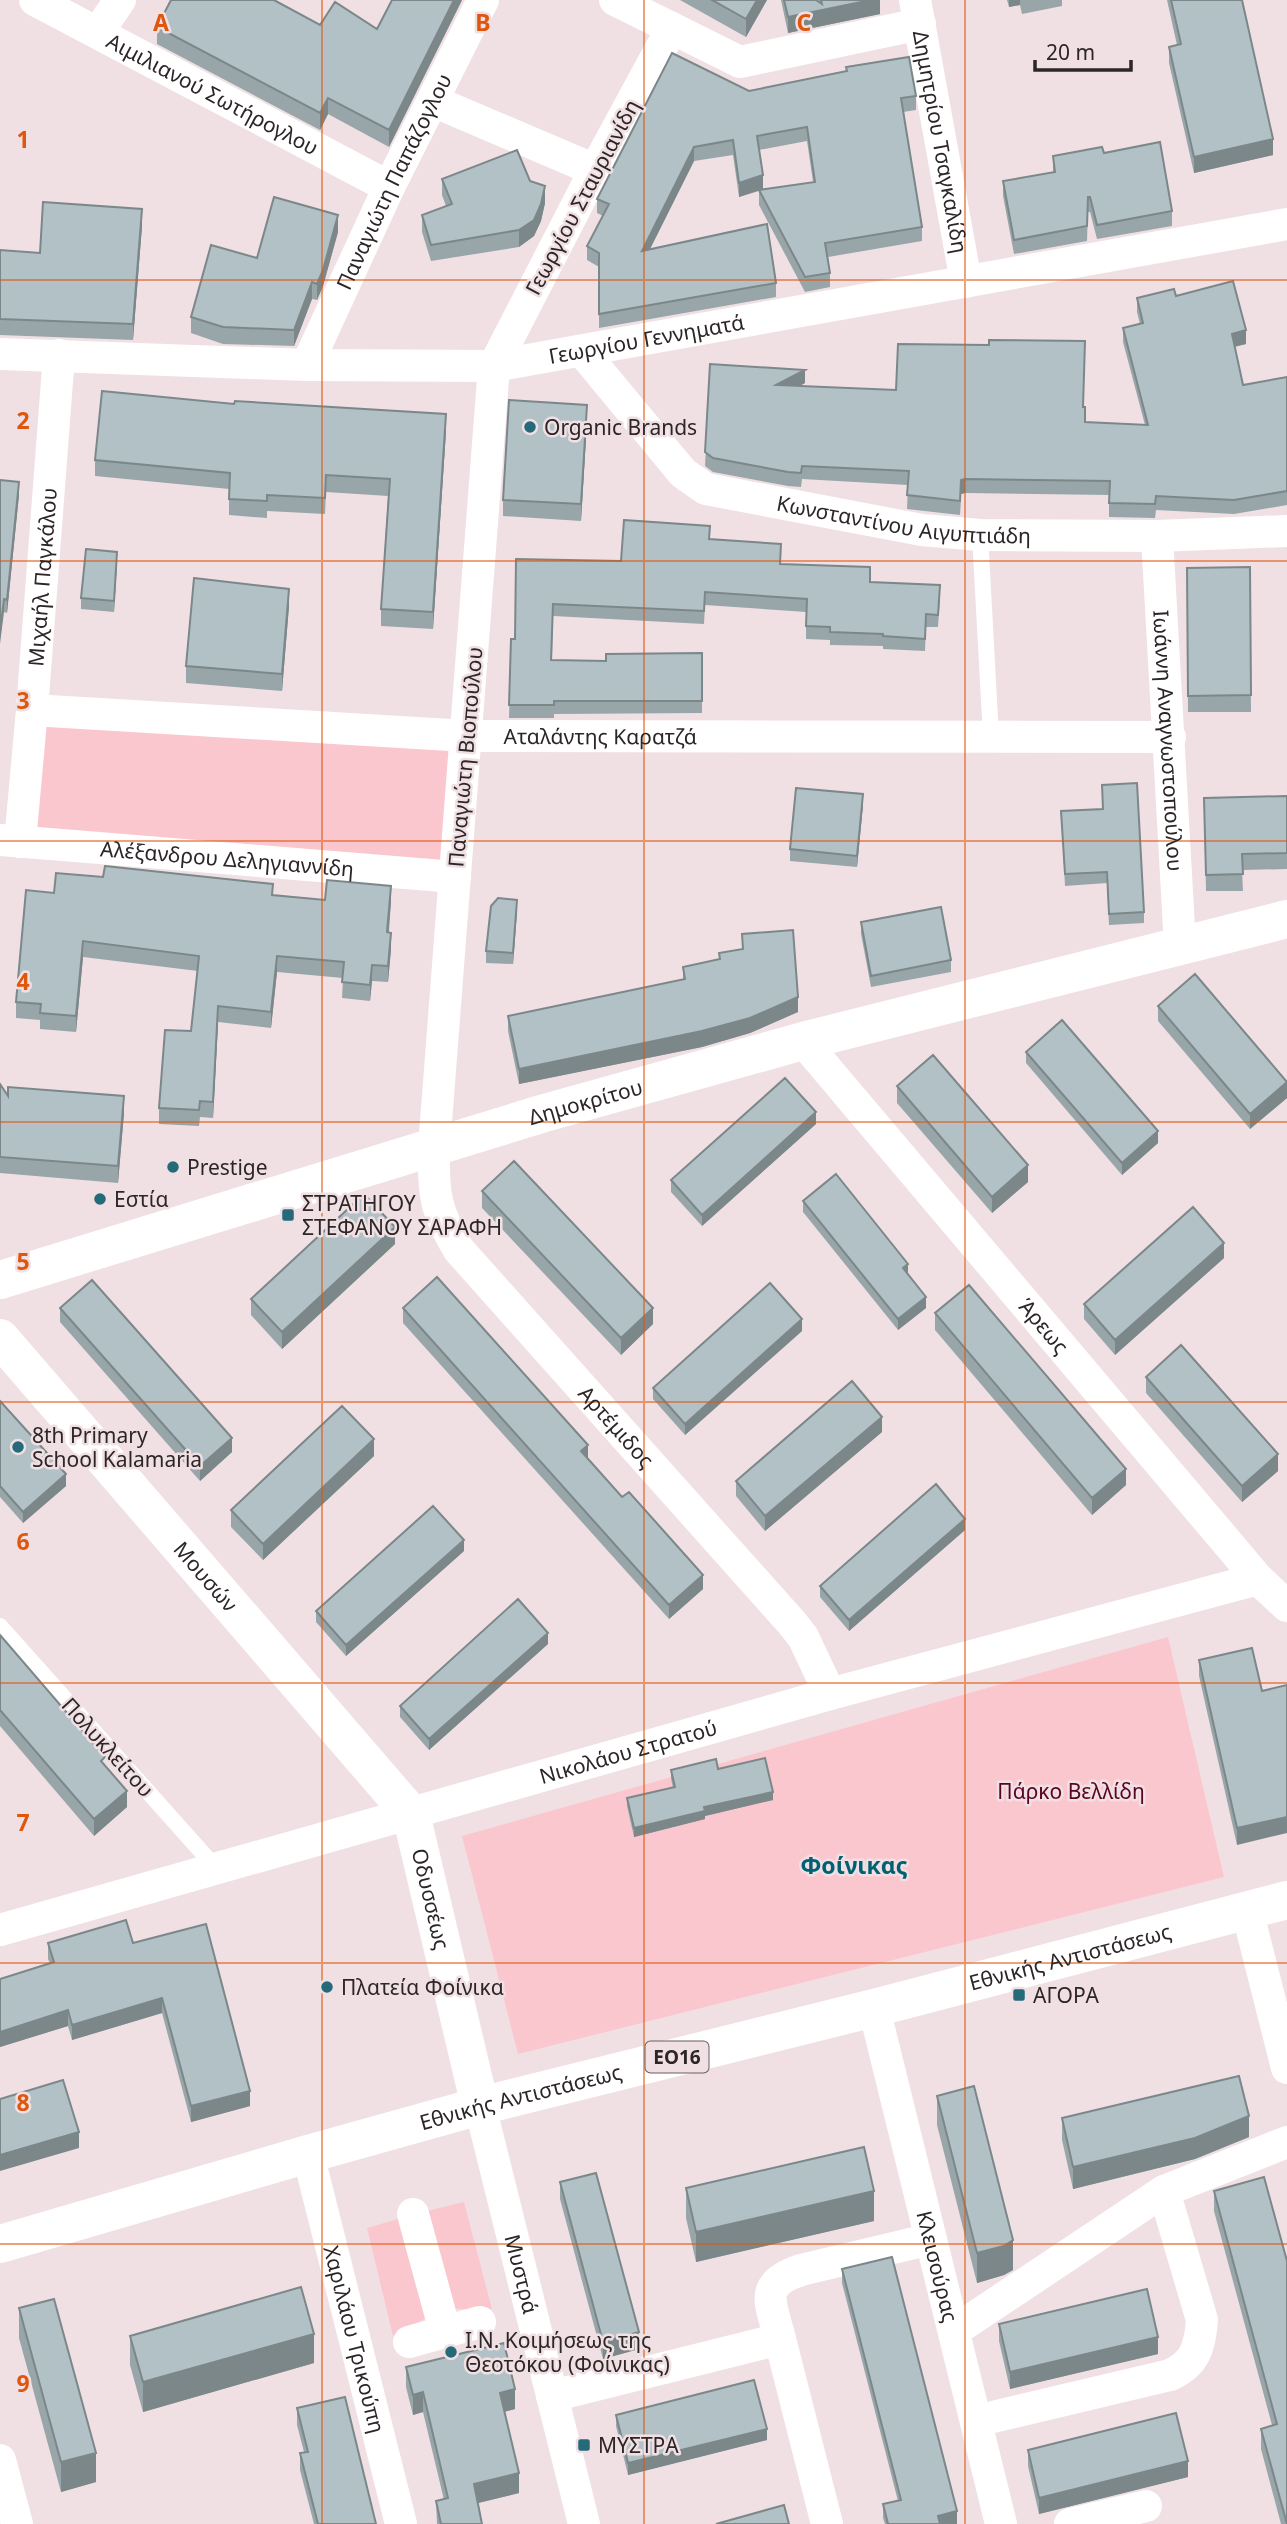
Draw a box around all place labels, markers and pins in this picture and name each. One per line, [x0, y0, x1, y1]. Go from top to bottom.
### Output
place label: Organic Brands [544, 413, 697, 441]
marker: Organic Brands [522, 419, 538, 435]
place label: Prestige [187, 1153, 268, 1181]
marker: Prestige [165, 1159, 181, 1175]
place label: Εστία [114, 1185, 169, 1213]
place label: ΣΤΡΑΤΗΓΟΥ ΣΤΕΦΑΝΟΥ ΣΑΡΑΦΗ [302, 1189, 502, 1241]
marker: Εστία [92, 1191, 108, 1207]
marker: ΣΤΡΑΤΗΓΟΥ ΣΤΕΦΑΝΟΥ ΣΑΡΑΦΗ [280, 1207, 296, 1223]
place label: 8th Primary School Kalamaria [32, 1421, 202, 1473]
marker: 8th Primary School Kalamaria [10, 1439, 26, 1455]
place label: Πλατεία Φοίνικα [341, 1973, 504, 2001]
marker: Πλατεία Φοίνικα [319, 1979, 335, 1995]
place label: ΑΓΟΡΑ [1033, 1981, 1100, 2009]
marker: ΑΓΟΡΑ [1011, 1987, 1027, 2003]
place label: Ι.Ν. Κοιμήσεως της Θεοτόκου (Φοίνικας) [465, 2326, 670, 2378]
marker: Ι.Ν. Κοιμήσεως της Θεοτόκου (Φοίνικας) [443, 2344, 459, 2360]
place label: ΜΥΣΤΡΑ [598, 2431, 679, 2459]
marker: ΜΥΣΤΡΑ [576, 2437, 592, 2453]

